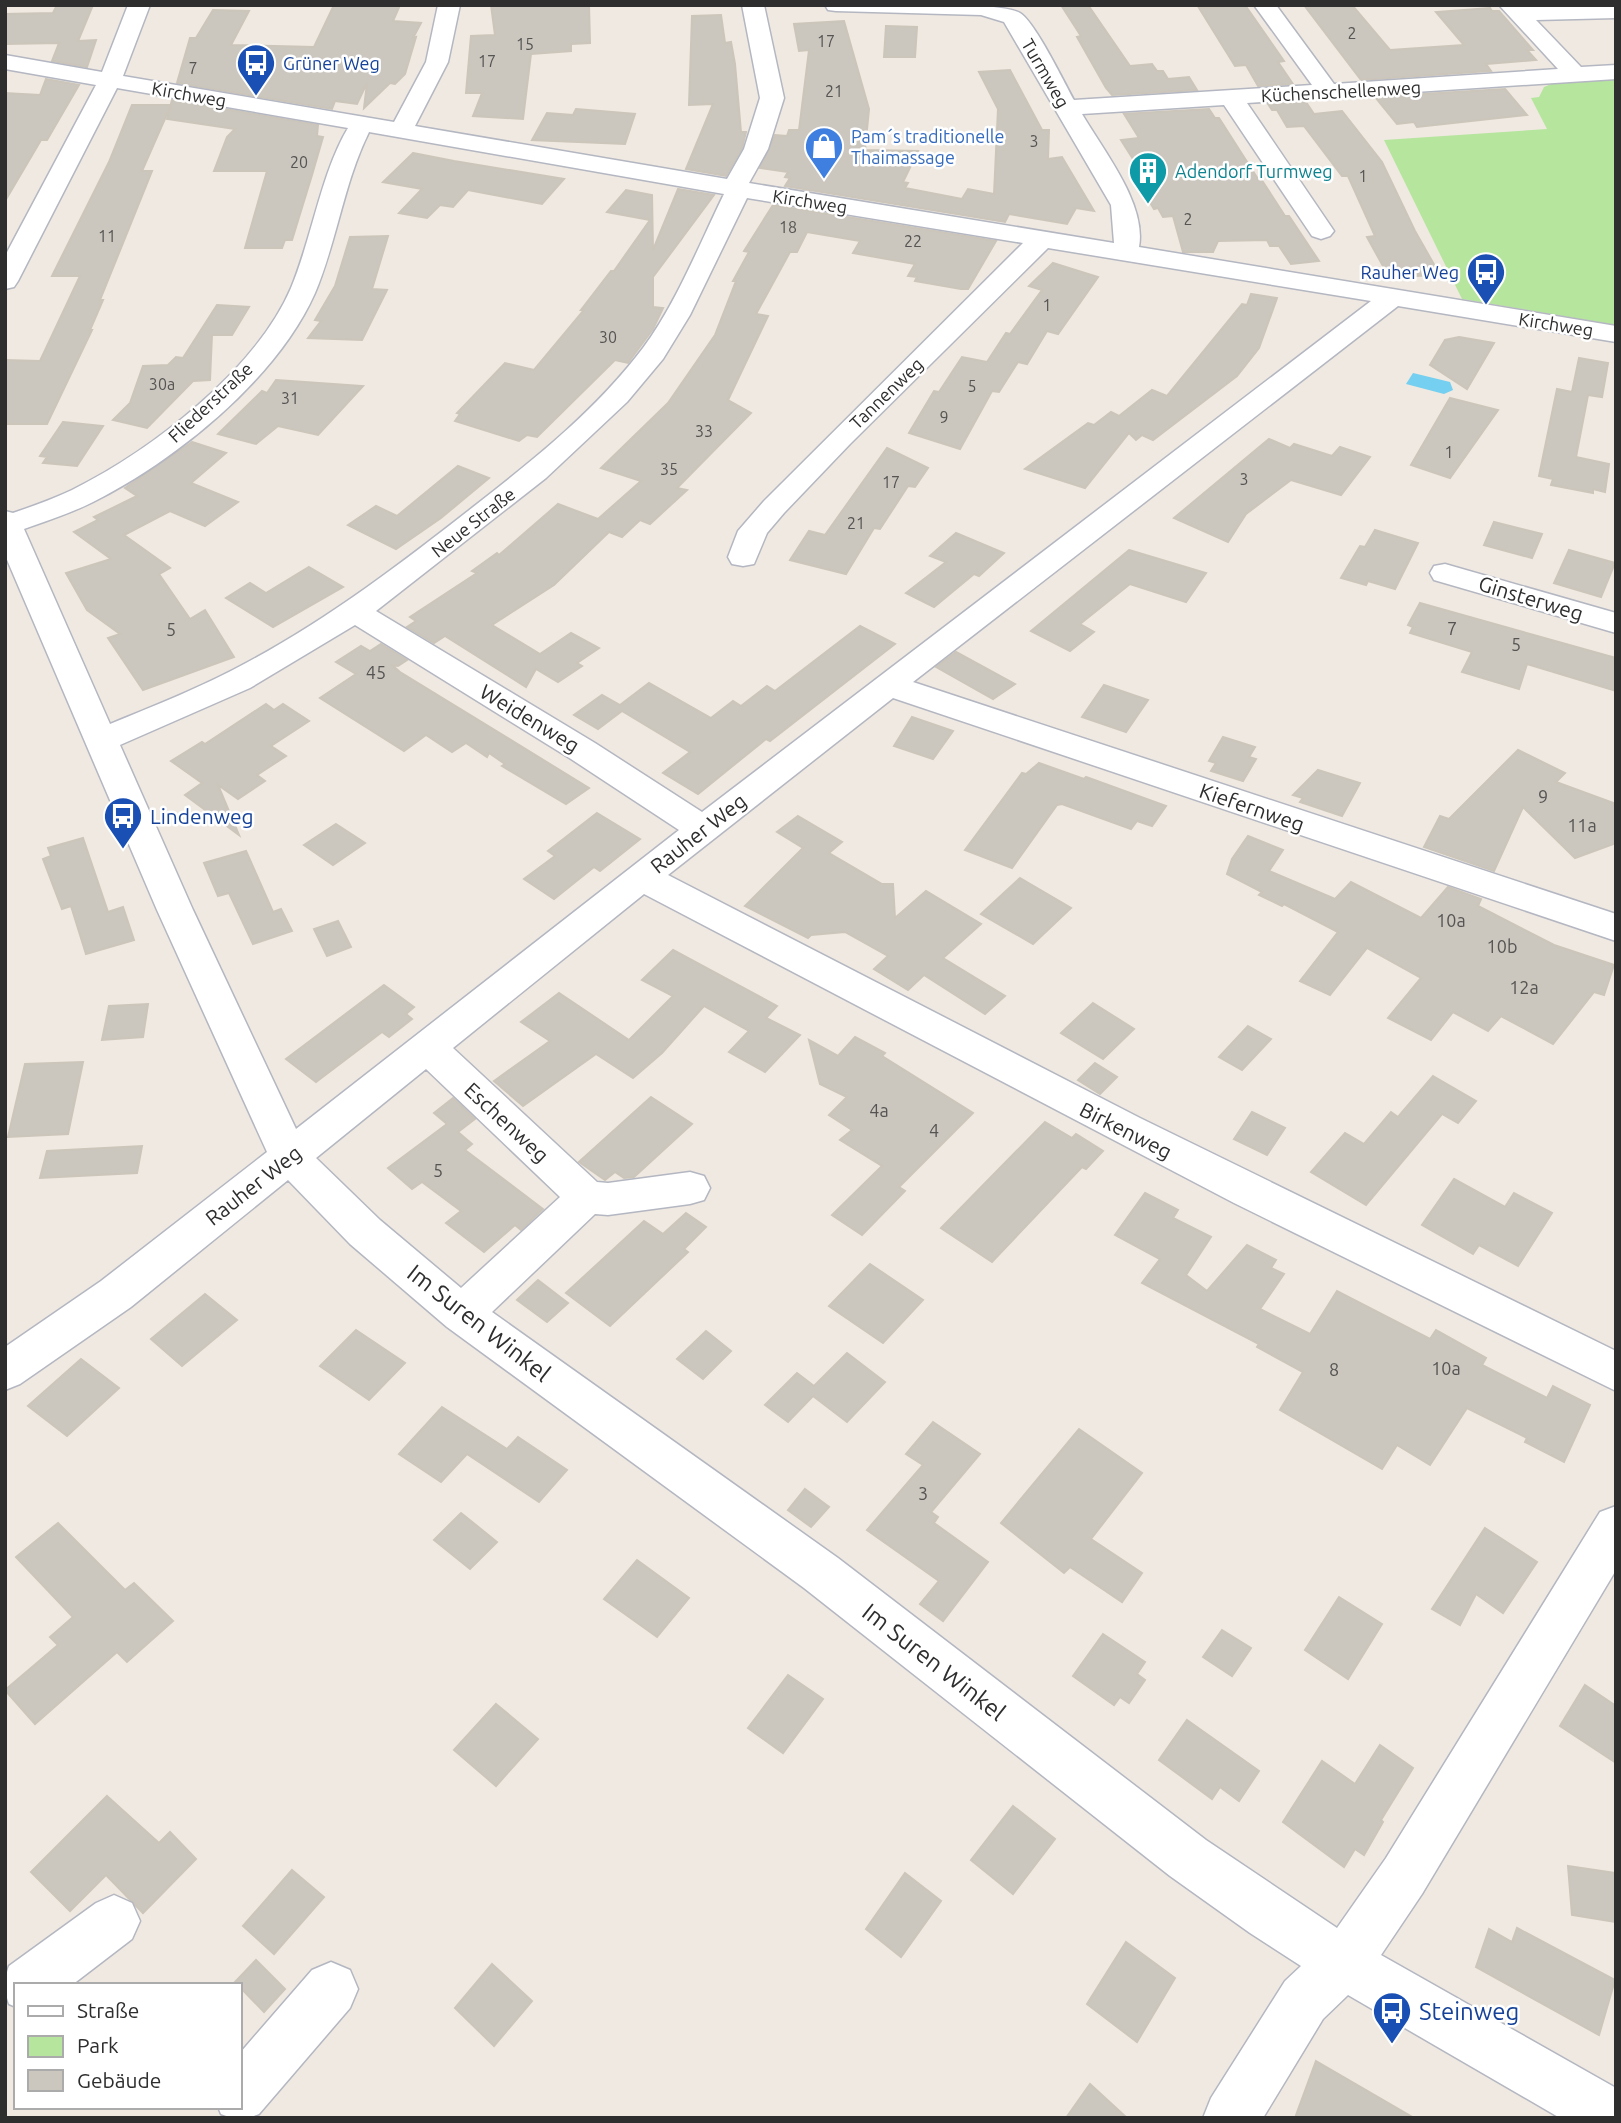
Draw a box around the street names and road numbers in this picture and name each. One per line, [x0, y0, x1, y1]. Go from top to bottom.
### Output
street label: Turmweg [1018, 35, 1074, 111]
street label: Küchenschellenweg [1260, 77, 1422, 105]
street label: Kirchweg [150, 78, 228, 110]
street label: Kirchweg [771, 185, 849, 217]
street label: Kirchweg [1517, 308, 1595, 340]
street label: Tannenweg [845, 353, 927, 433]
street label: Fliederstraße [164, 358, 256, 446]
street label: Neue Straße [427, 483, 519, 561]
street label: Ginsterweg [1476, 571, 1586, 625]
street label: Weidenweg [476, 679, 584, 757]
street label: Kiefernweg [1196, 778, 1308, 836]
street label: Rauher Weg [645, 788, 751, 878]
street label: Eschenweg [460, 1077, 554, 1167]
street label: Birkenweg [1076, 1097, 1176, 1163]
street label: Rauher Weg [200, 1140, 306, 1230]
street label: Im Suren Winkel [402, 1259, 556, 1387]
street label: Im Suren Winkel [857, 1598, 1011, 1726]

